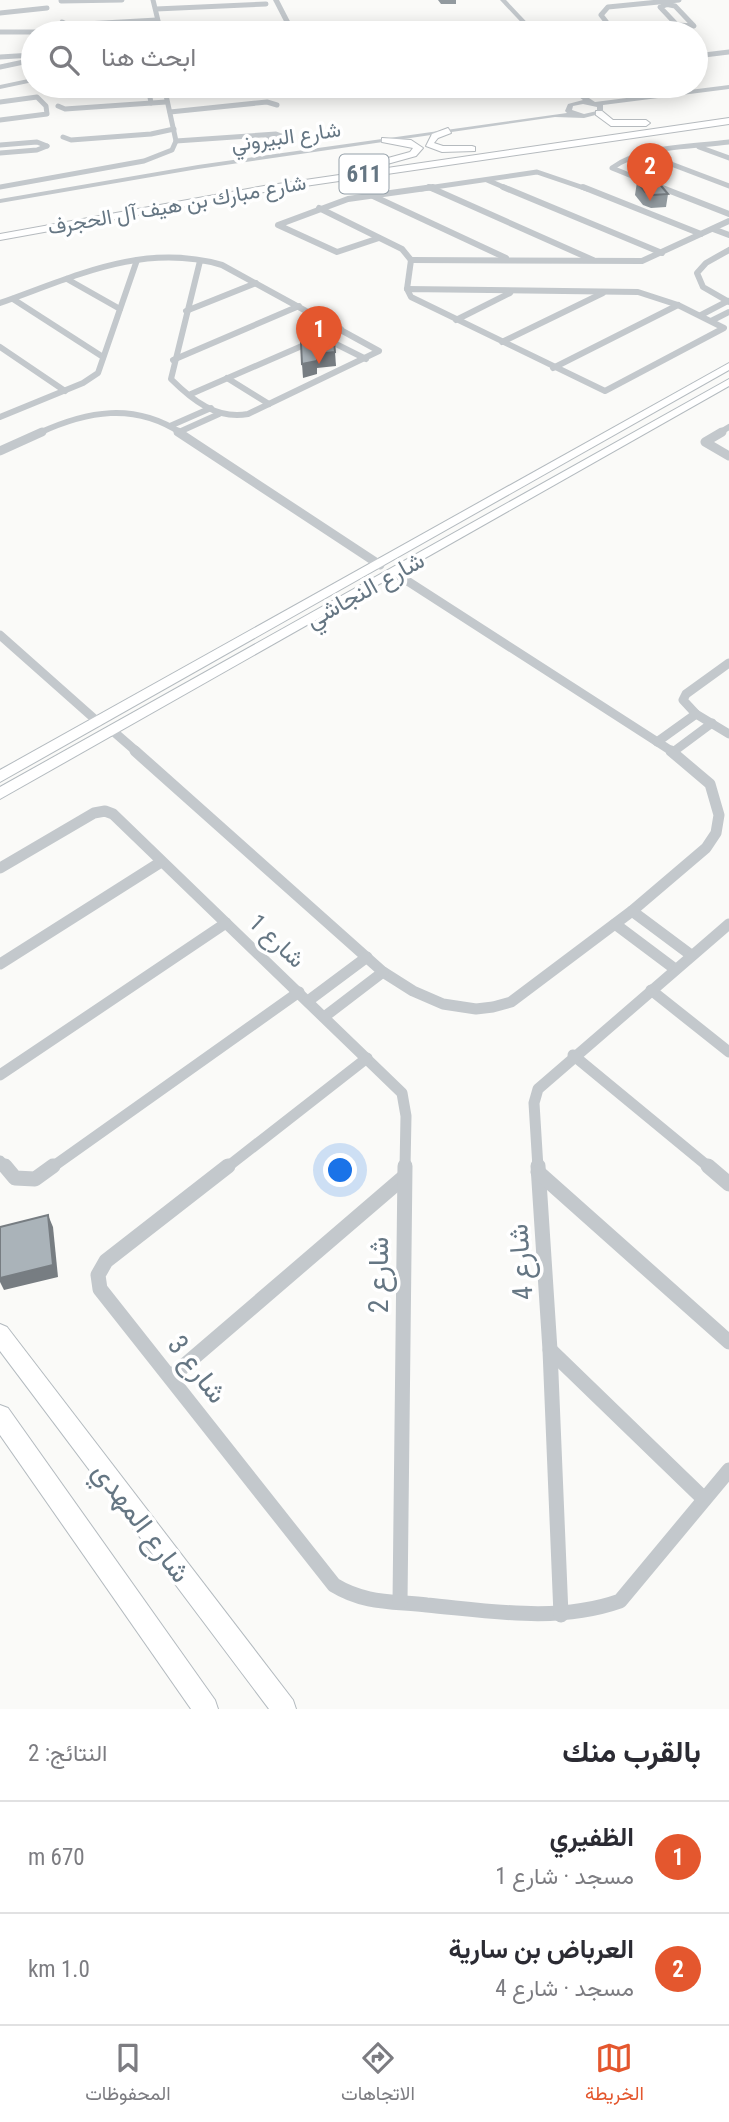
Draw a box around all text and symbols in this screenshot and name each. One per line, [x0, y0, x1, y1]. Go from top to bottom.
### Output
search box [21, 21, 708, 98]
icon: search [45, 41, 83, 79]
text: ابحث هنا [101, 42, 196, 72]
street label: شارع البيروني [230, 117, 343, 162]
pin: 2 [627, 143, 673, 201]
road number: 611 [340, 154, 388, 194]
street label: شارع مبارك بن هيف آل الحجرف [46, 170, 308, 242]
pin: 1 [296, 306, 342, 364]
street label: شارع النجاشي [301, 546, 432, 638]
street label: شارع 1 [242, 908, 311, 975]
your location [323, 1153, 357, 1187]
street label: شارع 4 [501, 1222, 542, 1301]
street label: شارع 2 [362, 1237, 397, 1313]
street label: شارع 3 [159, 1329, 234, 1411]
street label: شارع المهدي [81, 1456, 197, 1593]
text: بالقرب منك [562, 1734, 701, 1769]
text: النتائج: 2 [28, 1740, 107, 1767]
text: الظفيري [550, 1822, 634, 1852]
text: 670 m [28, 1844, 85, 1871]
text: 1 [672, 1844, 684, 1871]
text: مسجد · شارع 1 [495, 1863, 634, 1890]
text: العرباض بن سارية [448, 1934, 634, 1964]
text: 1.0 km [28, 1956, 90, 1983]
text: 2 [672, 1956, 684, 1983]
text: مسجد · شارع 4 [495, 1975, 634, 2002]
tab: المحفوظات [85, 2039, 171, 2110]
tab: الاتجاهات [341, 2039, 415, 2110]
tab: الخريطة [585, 2039, 644, 2110]

